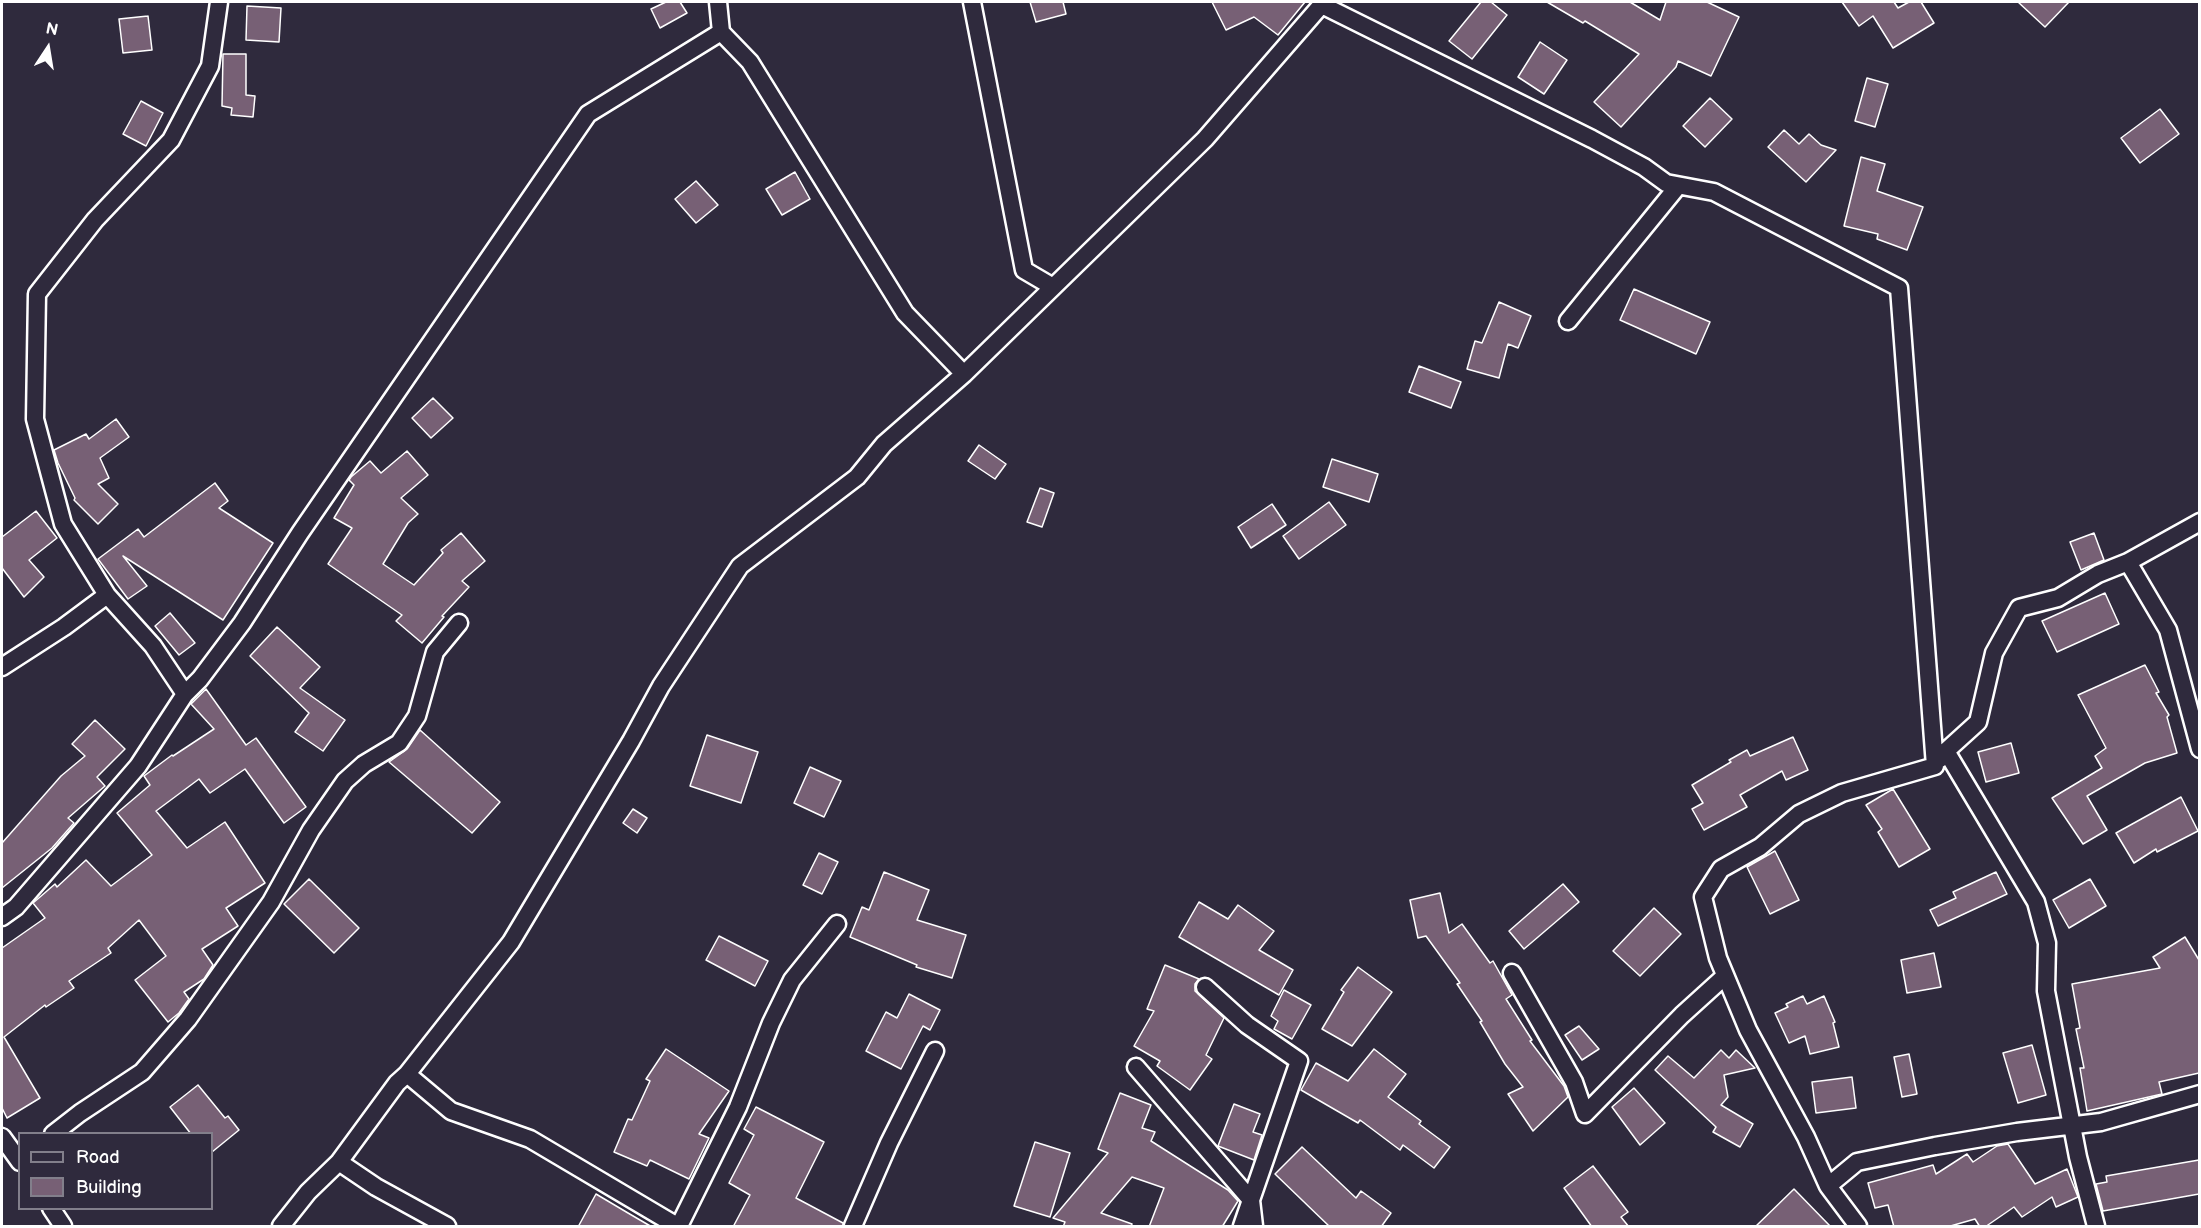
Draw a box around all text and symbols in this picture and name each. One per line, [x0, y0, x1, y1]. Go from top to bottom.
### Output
north arrow [18, 18, 78, 78]
text: N [44, 19, 60, 40]
legend [18, 1132, 213, 1210]
text: Road [76, 1147, 120, 1168]
text: Building [76, 1177, 142, 1198]

